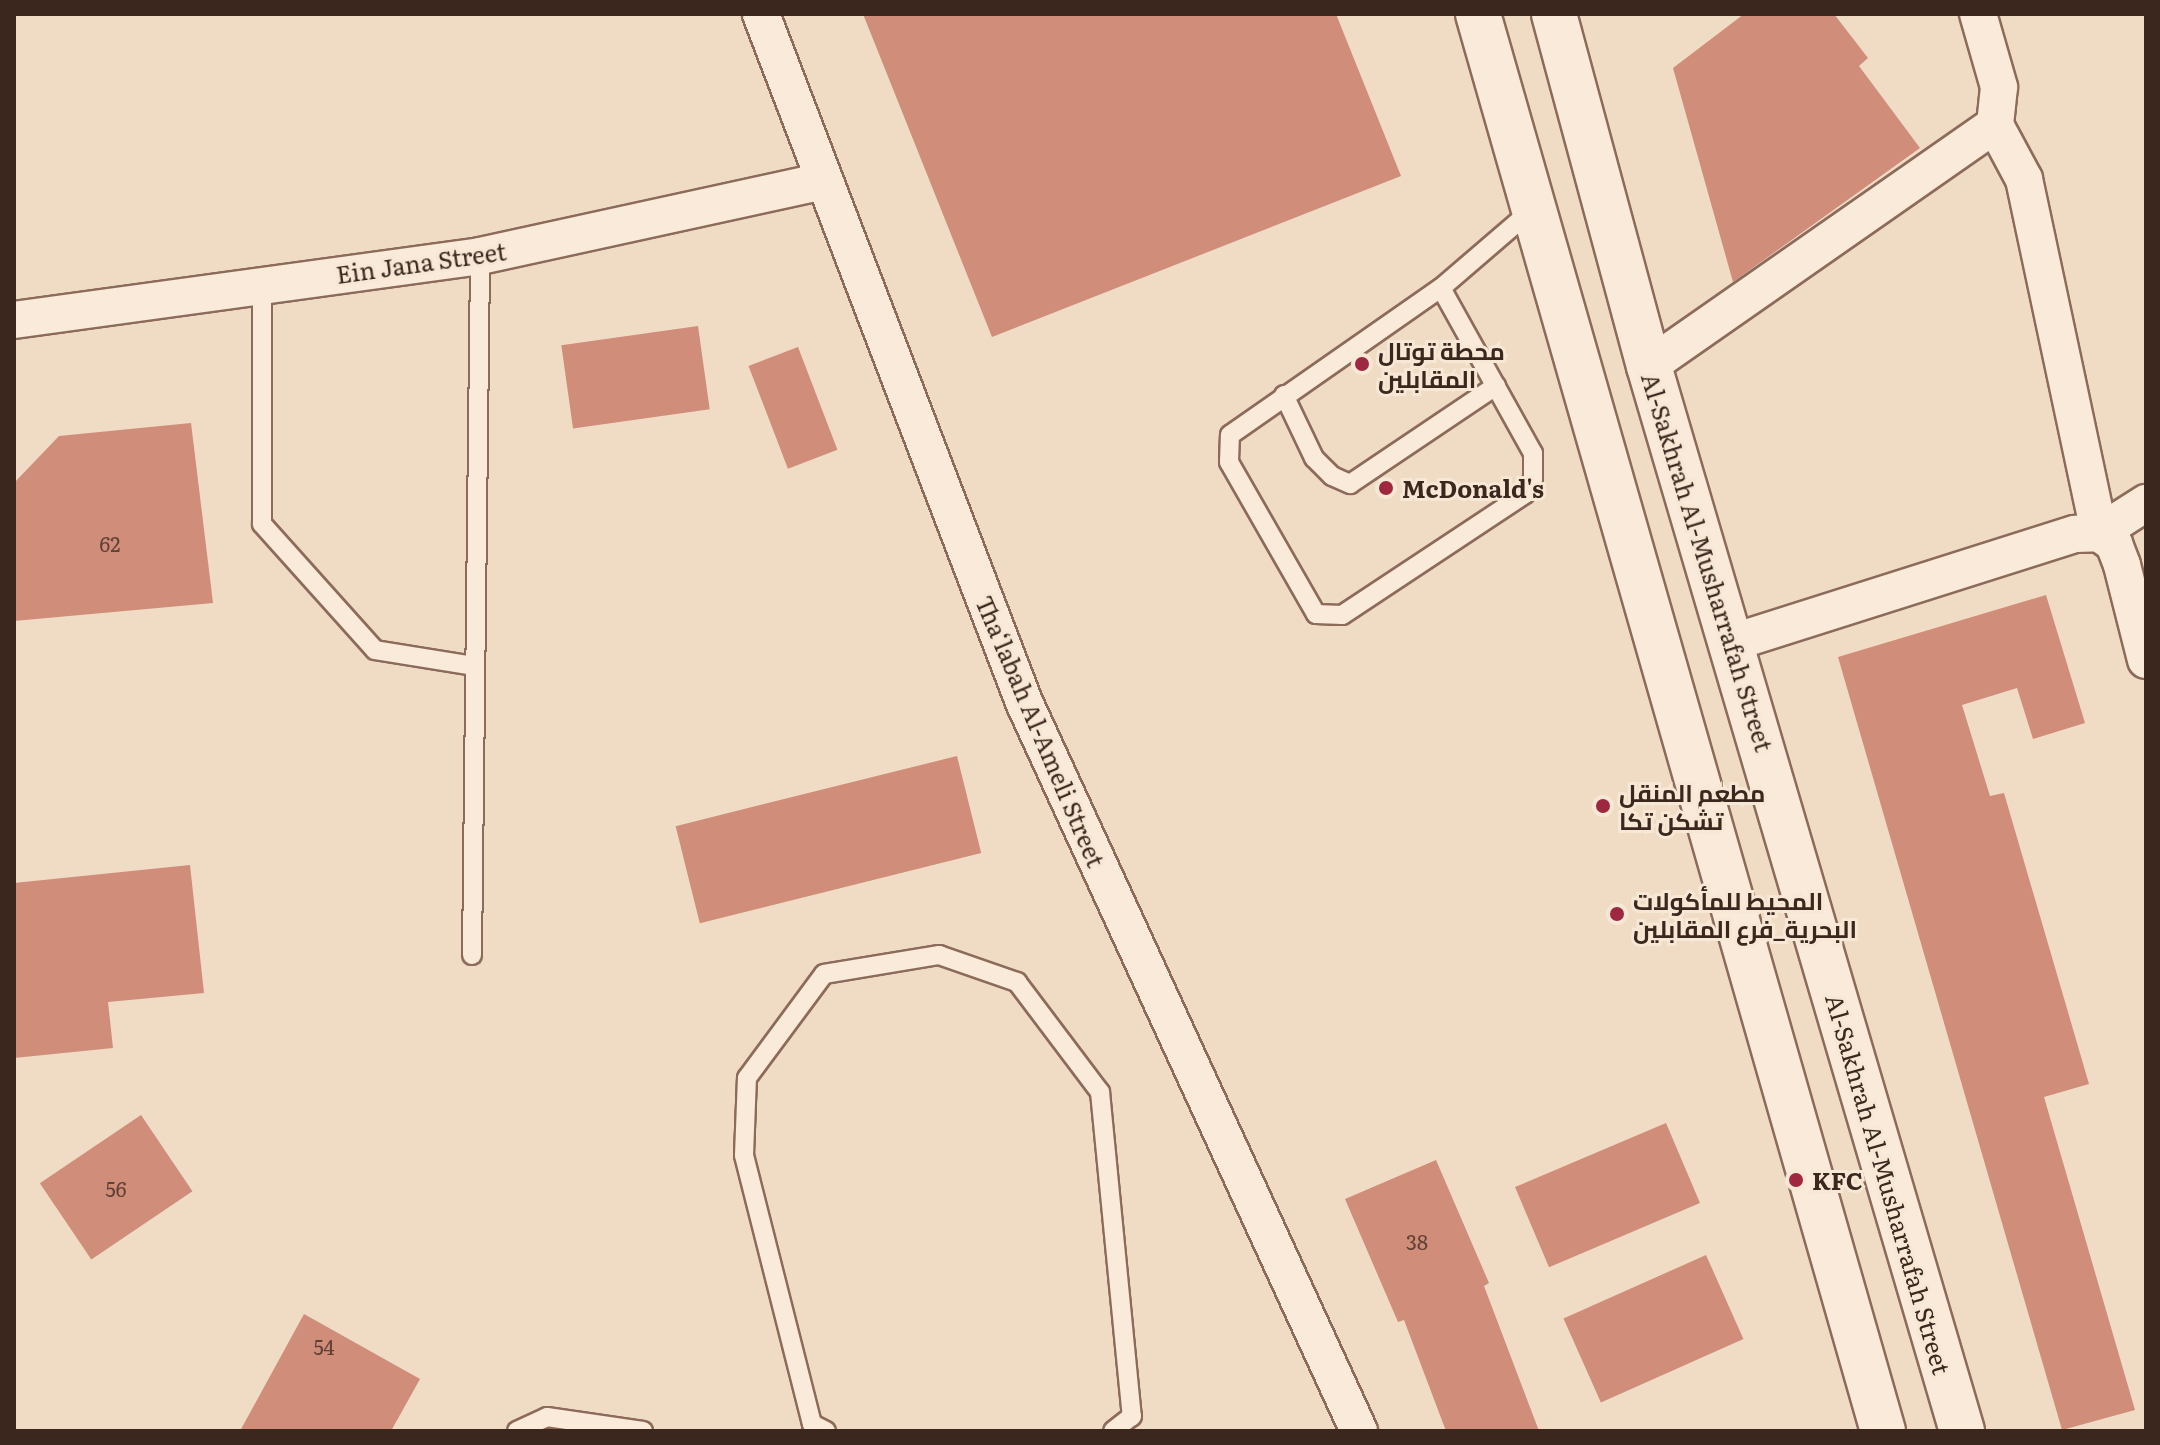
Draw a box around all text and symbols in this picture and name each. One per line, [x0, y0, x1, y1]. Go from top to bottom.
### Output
street label: Ein Jana Street [334, 236, 508, 288]
place label: محطة توتال المقابلين [1378, 336, 1505, 392]
marker: محطة توتال المقابلين [1353, 355, 1371, 373]
street label: Al-Sakhrah Al-Musharrafah Street [1637, 369, 1779, 755]
place label: McDonald's [1402, 474, 1544, 502]
marker: McDonald's [1377, 479, 1395, 497]
house number: 62 [100, 531, 120, 555]
street label: Tha‘labah Al-Ameli Street [971, 591, 1111, 871]
place label: مطعم المنقل تشكن تكا [1619, 778, 1765, 834]
marker: مطعم المنقل تشكن تكا [1594, 797, 1612, 815]
place label: المحيط للمأكولات البحرية_فرع المقابلين [1633, 886, 1857, 942]
marker: المحيط للمأكولات البحرية_فرع المقابلين [1608, 905, 1626, 923]
street label: Al-Sakhrah Al-Musharrafah Street [1821, 990, 1957, 1378]
place label: KFC [1812, 1166, 1863, 1194]
marker: KFC [1787, 1171, 1805, 1189]
house number: 56 [106, 1176, 126, 1200]
house number: 38 [1406, 1229, 1428, 1253]
house number: 54 [313, 1334, 335, 1358]

